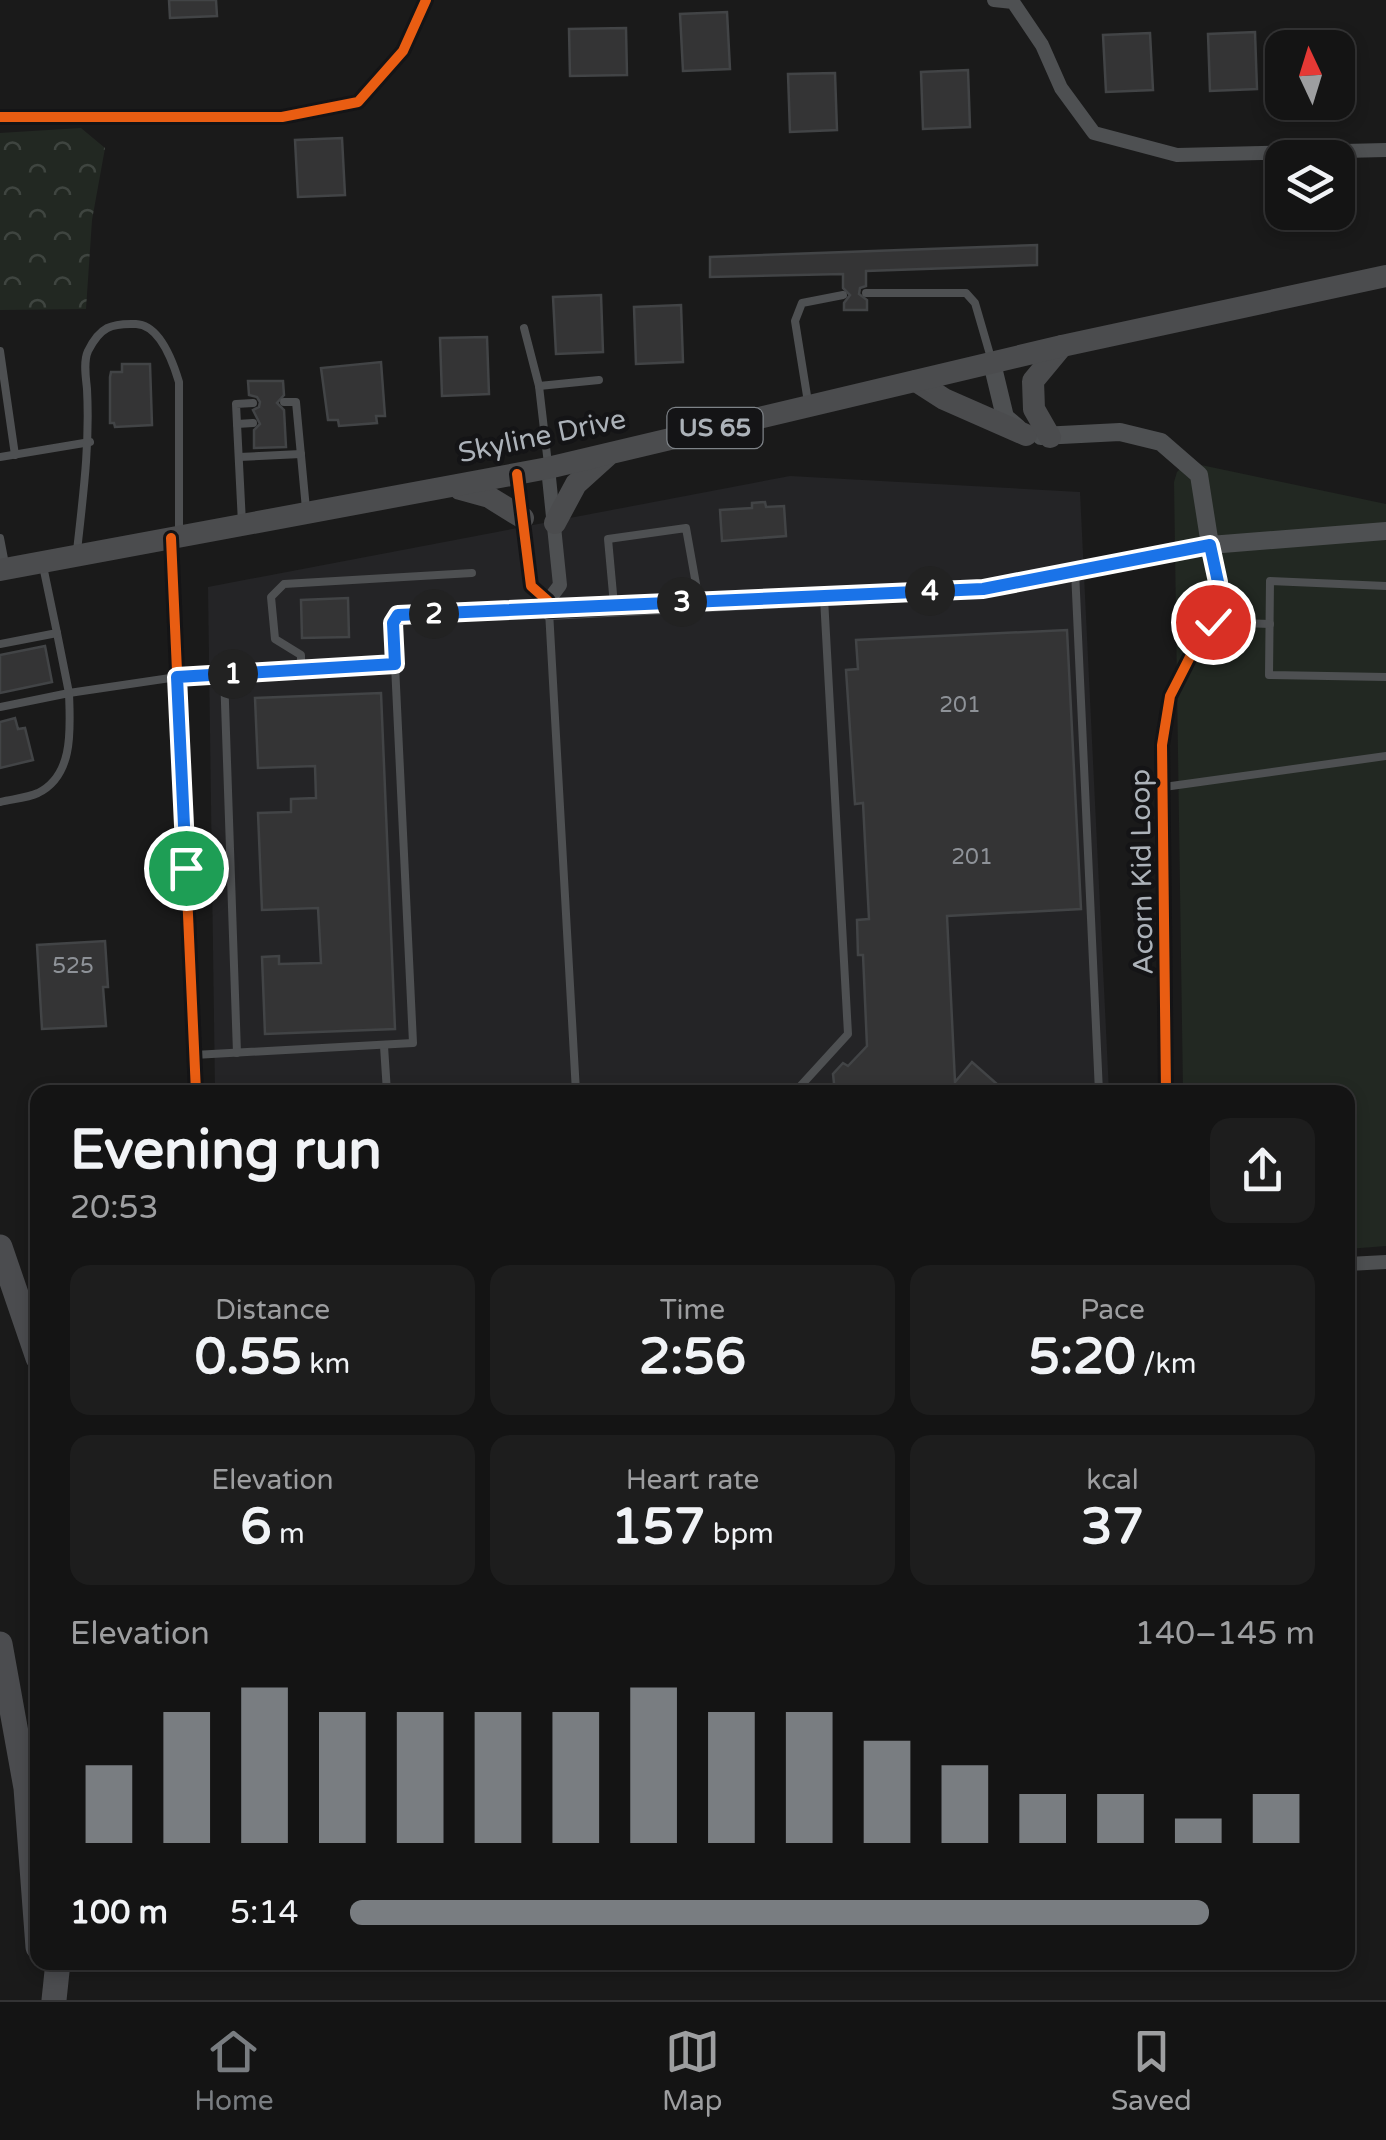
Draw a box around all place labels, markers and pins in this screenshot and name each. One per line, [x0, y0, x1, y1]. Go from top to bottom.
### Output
pin: 4 [905, 566, 955, 616]
pin: 3 [657, 577, 707, 627]
pin [1171, 580, 1256, 665]
pin: 2 [409, 589, 459, 639]
pin: 1 [208, 649, 258, 699]
pin [144, 826, 229, 911]

